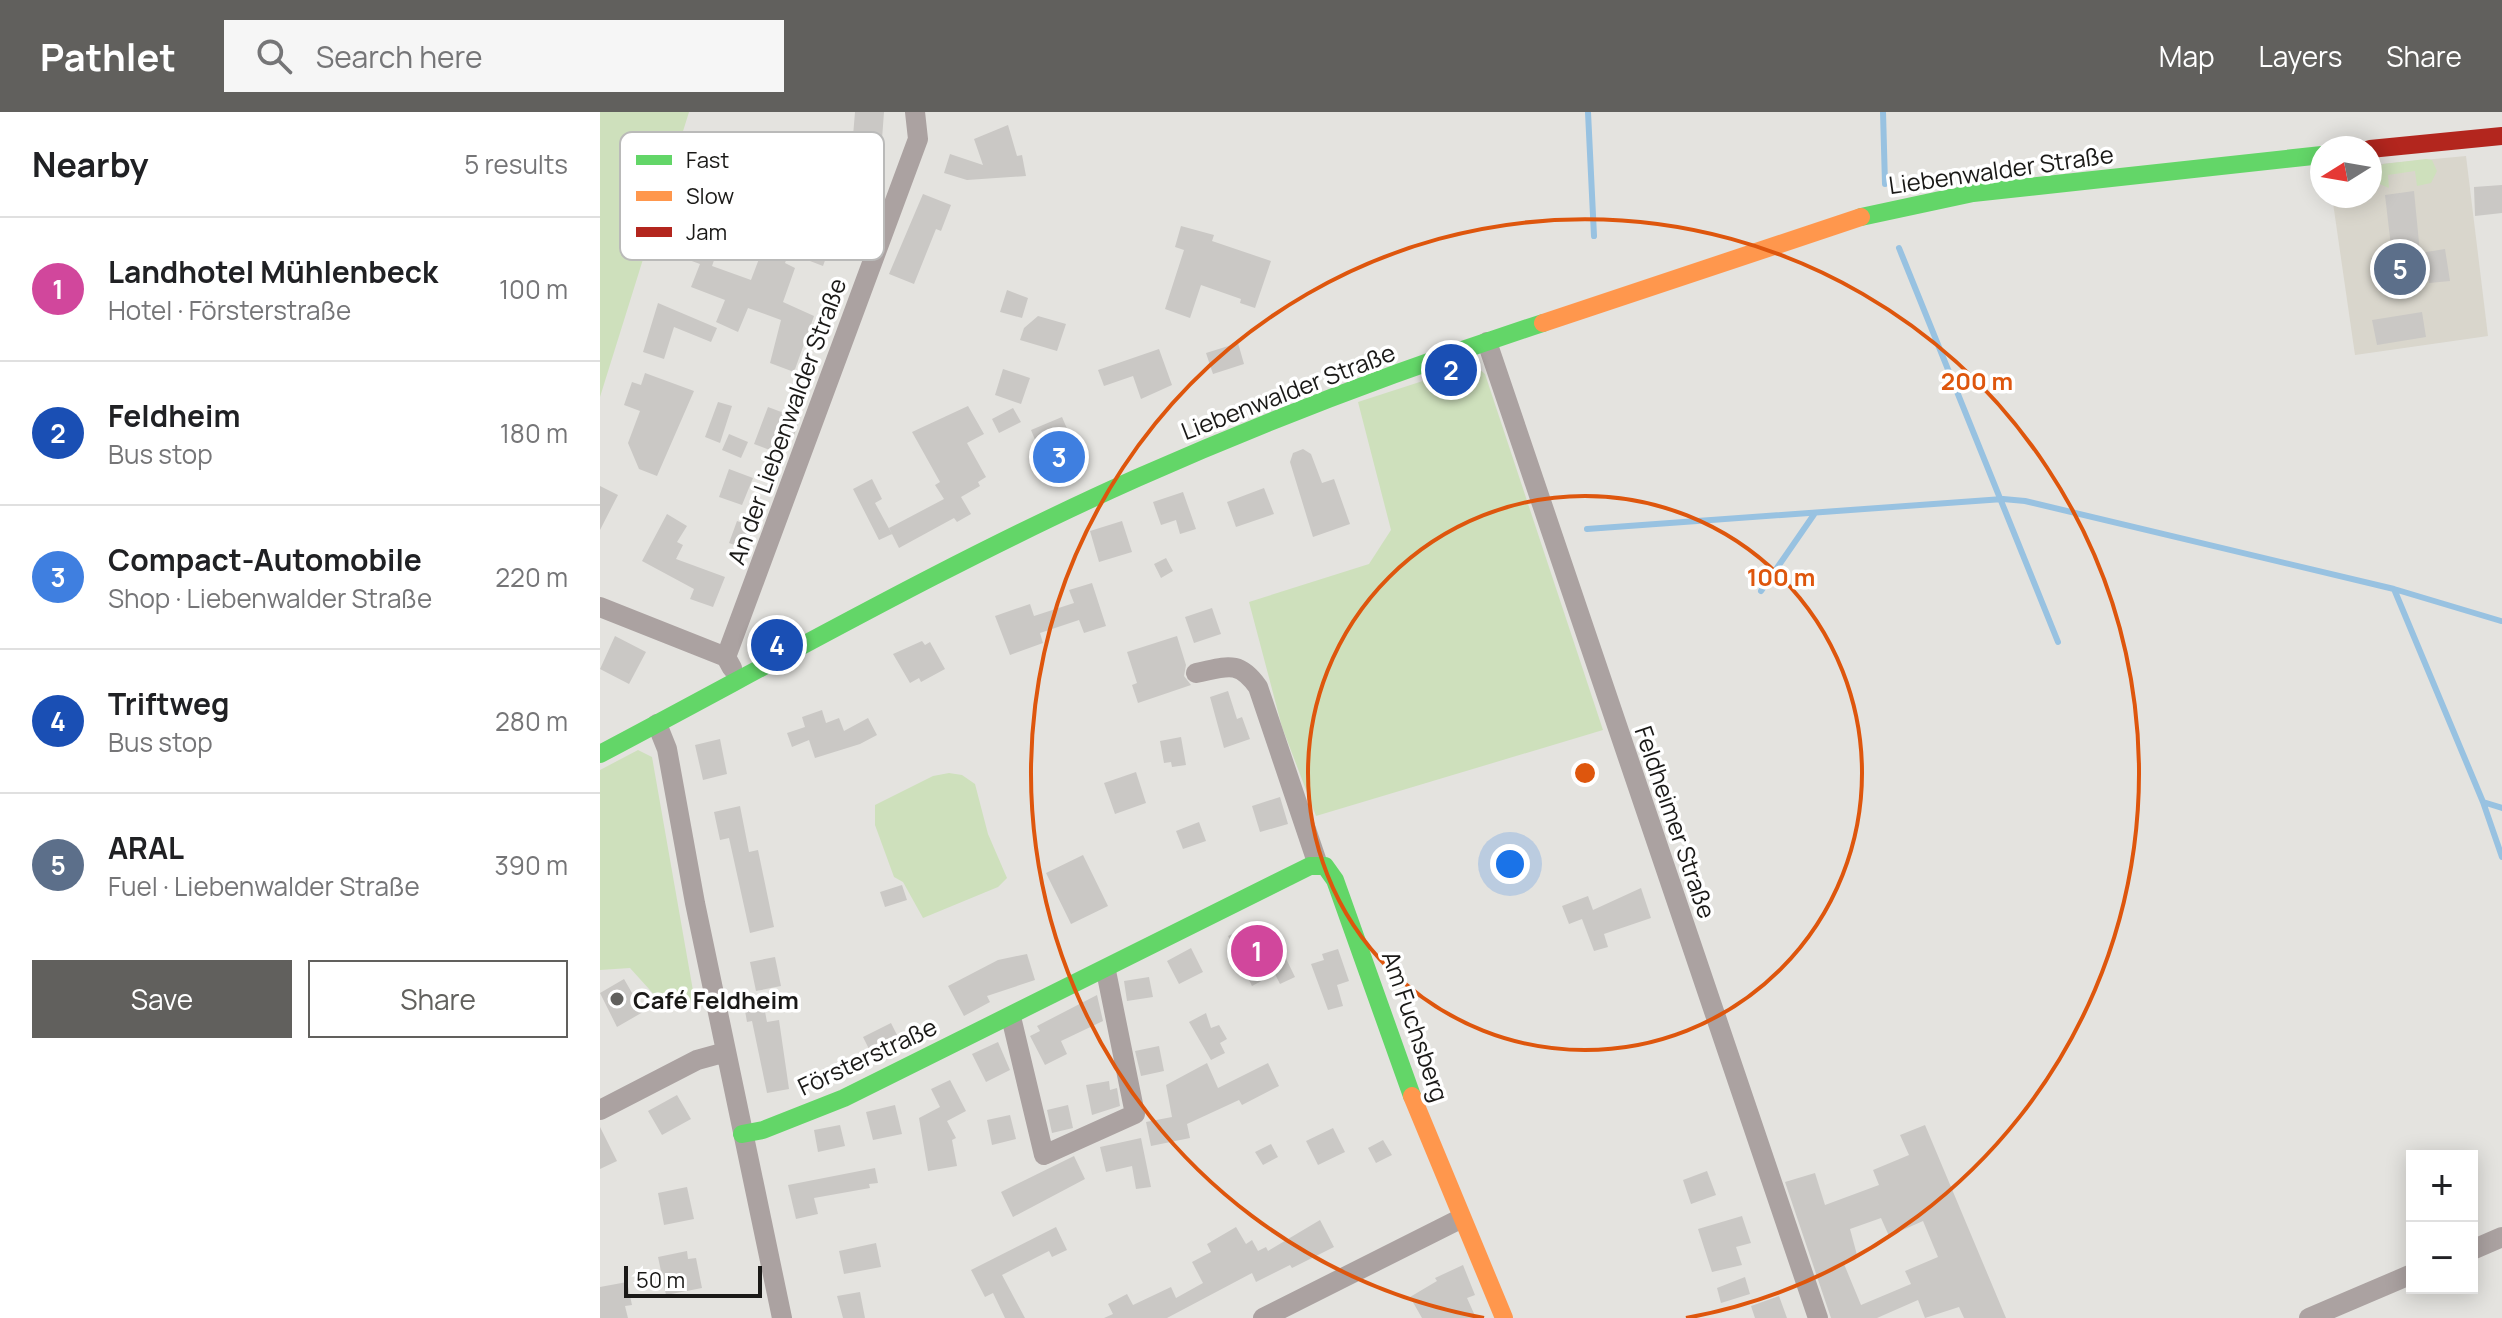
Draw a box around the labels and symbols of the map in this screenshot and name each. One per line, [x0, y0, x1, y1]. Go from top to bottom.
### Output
legend [620, 132, 884, 260]
north arrow [2310, 136, 2382, 208]
street label: Liebenwalder Straße [1886, 137, 2116, 201]
text: Fast [686, 145, 729, 175]
text: Slow [686, 181, 734, 211]
text: Jam [686, 217, 727, 247]
pin: 5 [2374, 239, 2426, 299]
street label: An der Liebenwalder Straße [719, 273, 853, 569]
street label: Liebenwalder Straße [1176, 335, 1400, 447]
pin: 2 [1425, 340, 1477, 400]
text: 200 m [1941, 364, 2013, 397]
pin: 3 [1033, 427, 1085, 487]
text: 100 m [1747, 560, 1815, 593]
pin: 4 [751, 615, 803, 675]
street label: Feldheimer Straße [1628, 721, 1724, 923]
centre of rings [1571, 759, 1599, 787]
your location [1490, 844, 1530, 884]
pin: 1 [1231, 921, 1283, 981]
street label: Am Fuchsberg [1375, 946, 1457, 1106]
place label: Café Feldheim [633, 983, 799, 1016]
marker: Café Feldheim [608, 990, 626, 1008]
street label: Försterstraße [792, 1009, 942, 1103]
scale bar [624, 1262, 762, 1298]

